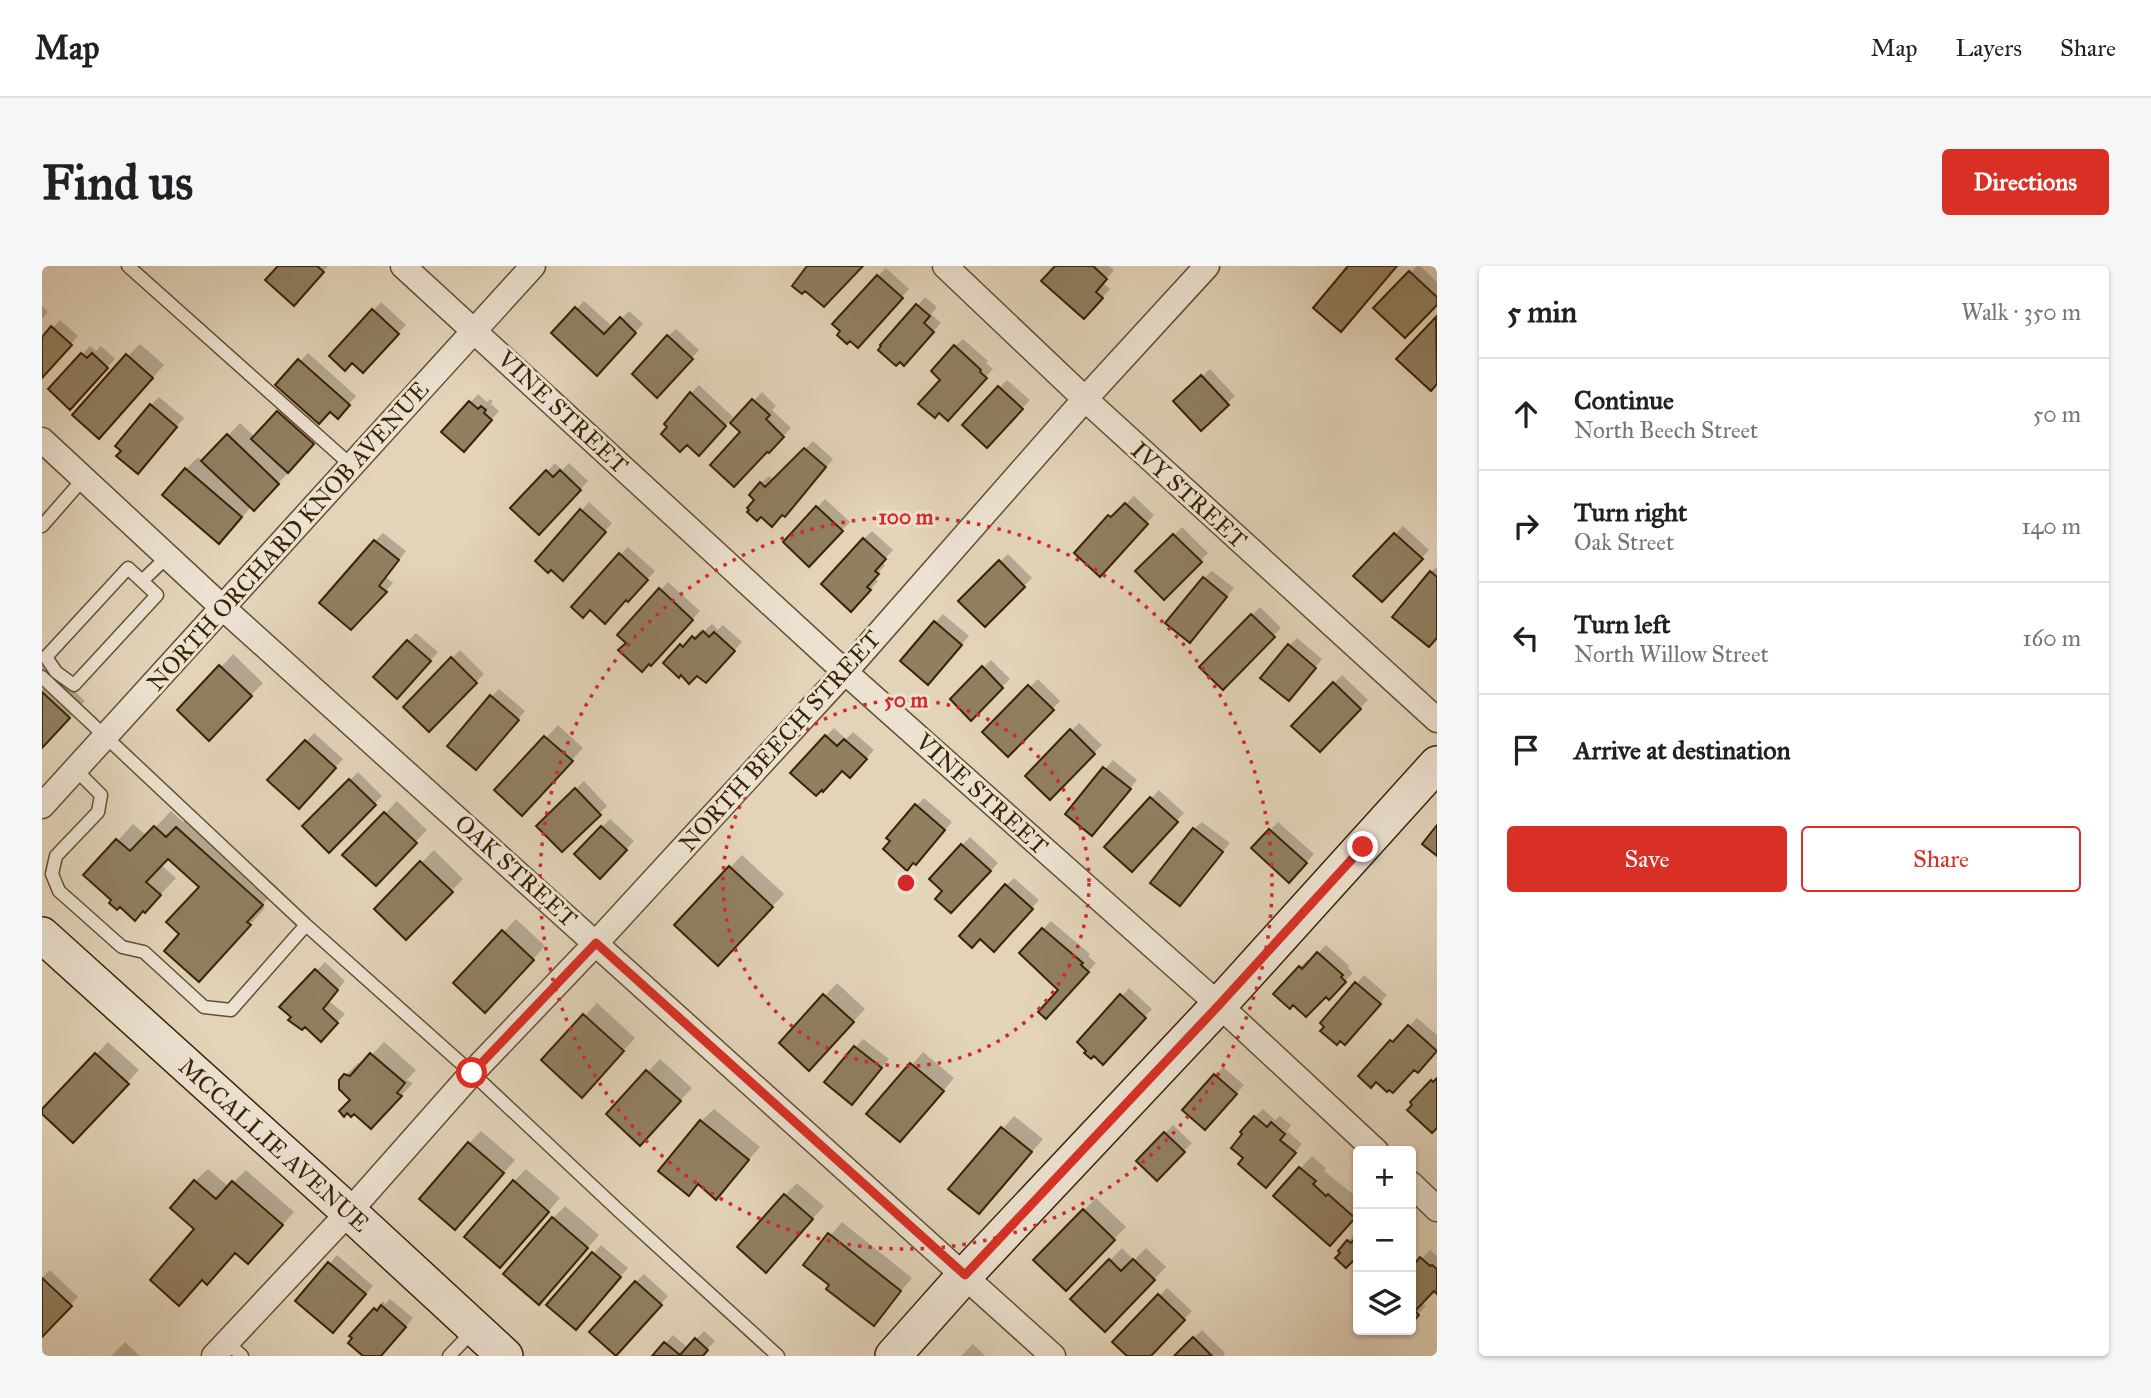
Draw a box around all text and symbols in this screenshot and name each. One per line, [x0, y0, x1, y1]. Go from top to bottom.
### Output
text: Map [35, 28, 99, 68]
text: Map [1871, 33, 1918, 63]
text: Layers [1956, 33, 2022, 63]
text: Share [2060, 33, 2116, 63]
button: Directions [1942, 149, 2109, 215]
text: Find us [42, 153, 193, 212]
text: 5 min [1507, 294, 1577, 330]
text: Walk · 350 m [1961, 298, 2081, 326]
street label: VINE STREET [491, 343, 635, 480]
street label: NORTH ORCHARD KNOB AVENUE [141, 375, 435, 697]
text: Continue [1574, 384, 1674, 416]
icon: ahead [1507, 395, 1545, 433]
text: 50 m [2033, 400, 2081, 428]
text: North Beech Street [1574, 416, 1758, 444]
street label: IVY STREET [1125, 435, 1253, 555]
text: Turn right [1574, 496, 1687, 528]
text: 100 m [879, 504, 934, 530]
icon: right [1507, 507, 1545, 545]
text: 140 m [2021, 512, 2081, 540]
text: Oak Street [1574, 528, 1674, 556]
text: Turn left [1574, 608, 1670, 640]
icon: left [1507, 619, 1545, 657]
street label: NORTH BEECH STREET [673, 624, 887, 858]
text: 160 m [2023, 624, 2081, 652]
text: North Willow Street [1574, 640, 1769, 668]
text: 50 m [884, 687, 928, 713]
street label: VINE STREET [909, 726, 1054, 861]
icon: arrive [1507, 731, 1545, 769]
text: Arrive at destination [1574, 734, 1791, 766]
street label: OAK STREET [449, 808, 583, 934]
button: Save [1507, 826, 1787, 892]
button: Share [1801, 826, 2081, 892]
route end [1347, 831, 1378, 862]
centre of rings [894, 871, 918, 895]
street label: MCCALLIE AVENUE [172, 1051, 376, 1239]
route start [456, 1057, 487, 1088]
map controls [1353, 1146, 1416, 1335]
button: + [1353, 1146, 1416, 1209]
button: − [1353, 1209, 1416, 1272]
button: layers [1353, 1272, 1416, 1335]

